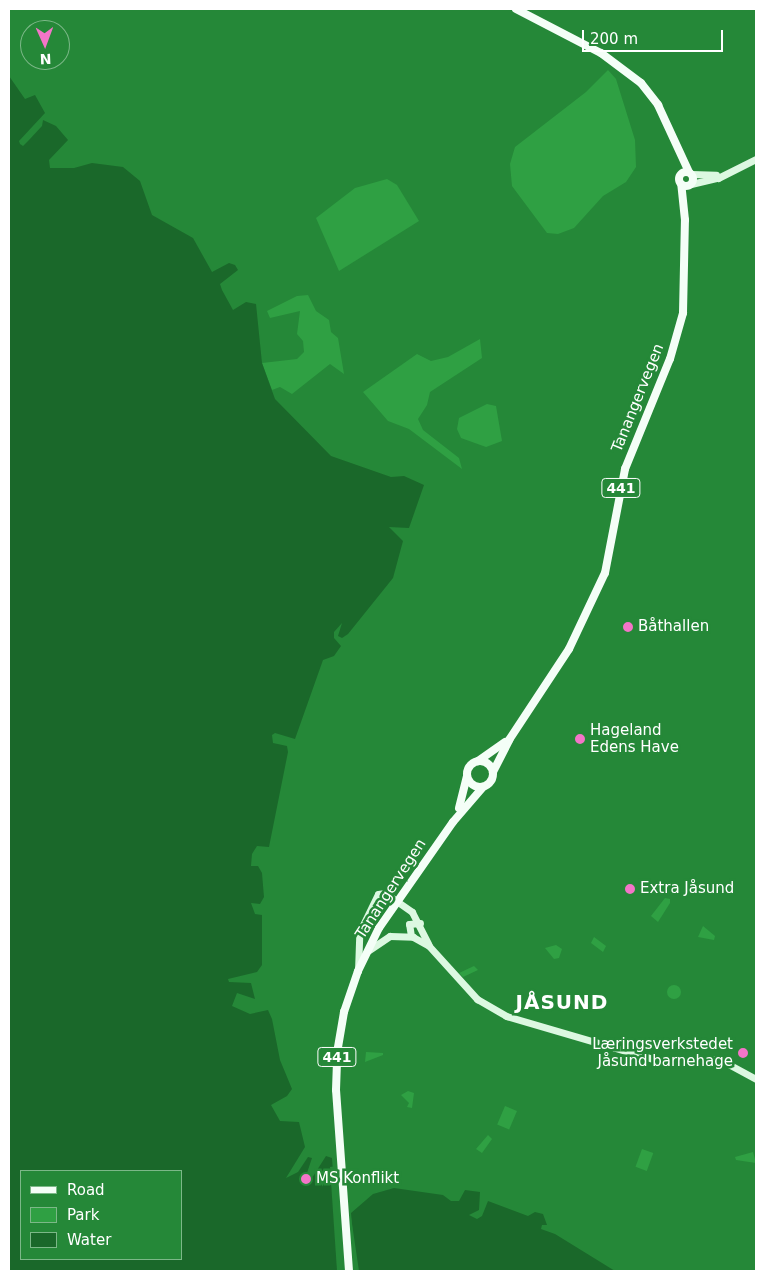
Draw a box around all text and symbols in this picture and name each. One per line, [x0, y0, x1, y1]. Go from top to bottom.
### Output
north arrow [20, 20, 70, 70]
scale bar [585, 20, 726, 52]
text: 200 m [590, 30, 638, 48]
text: N [39, 51, 52, 67]
street label: Tanangervegen [608, 341, 668, 455]
road number: 441 [601, 476, 641, 499]
place label: Båthallen [638, 618, 709, 636]
marker: Båthallen [622, 621, 634, 633]
place label: Hageland Edens Have [590, 721, 679, 756]
marker: Hageland Edens Have [574, 733, 586, 745]
street label: Tanangervegen [352, 836, 430, 942]
place label: Extra Jåsund [640, 880, 734, 898]
marker: Extra Jåsund [624, 883, 636, 895]
district label: JÅSUND [515, 990, 609, 1014]
place label: Læringsverkstedet Jåsund barnehage [592, 1035, 733, 1070]
road number: 441 [317, 1046, 357, 1068]
marker: Læringsverkstedet Jåsund barnehage [737, 1047, 749, 1059]
legend [20, 1170, 182, 1260]
place label: MS Konflikt [316, 1170, 399, 1188]
marker: MS Konflikt [300, 1173, 312, 1185]
text: Road [67, 1181, 105, 1199]
text: Park [67, 1206, 99, 1224]
text: Water [67, 1231, 111, 1249]

